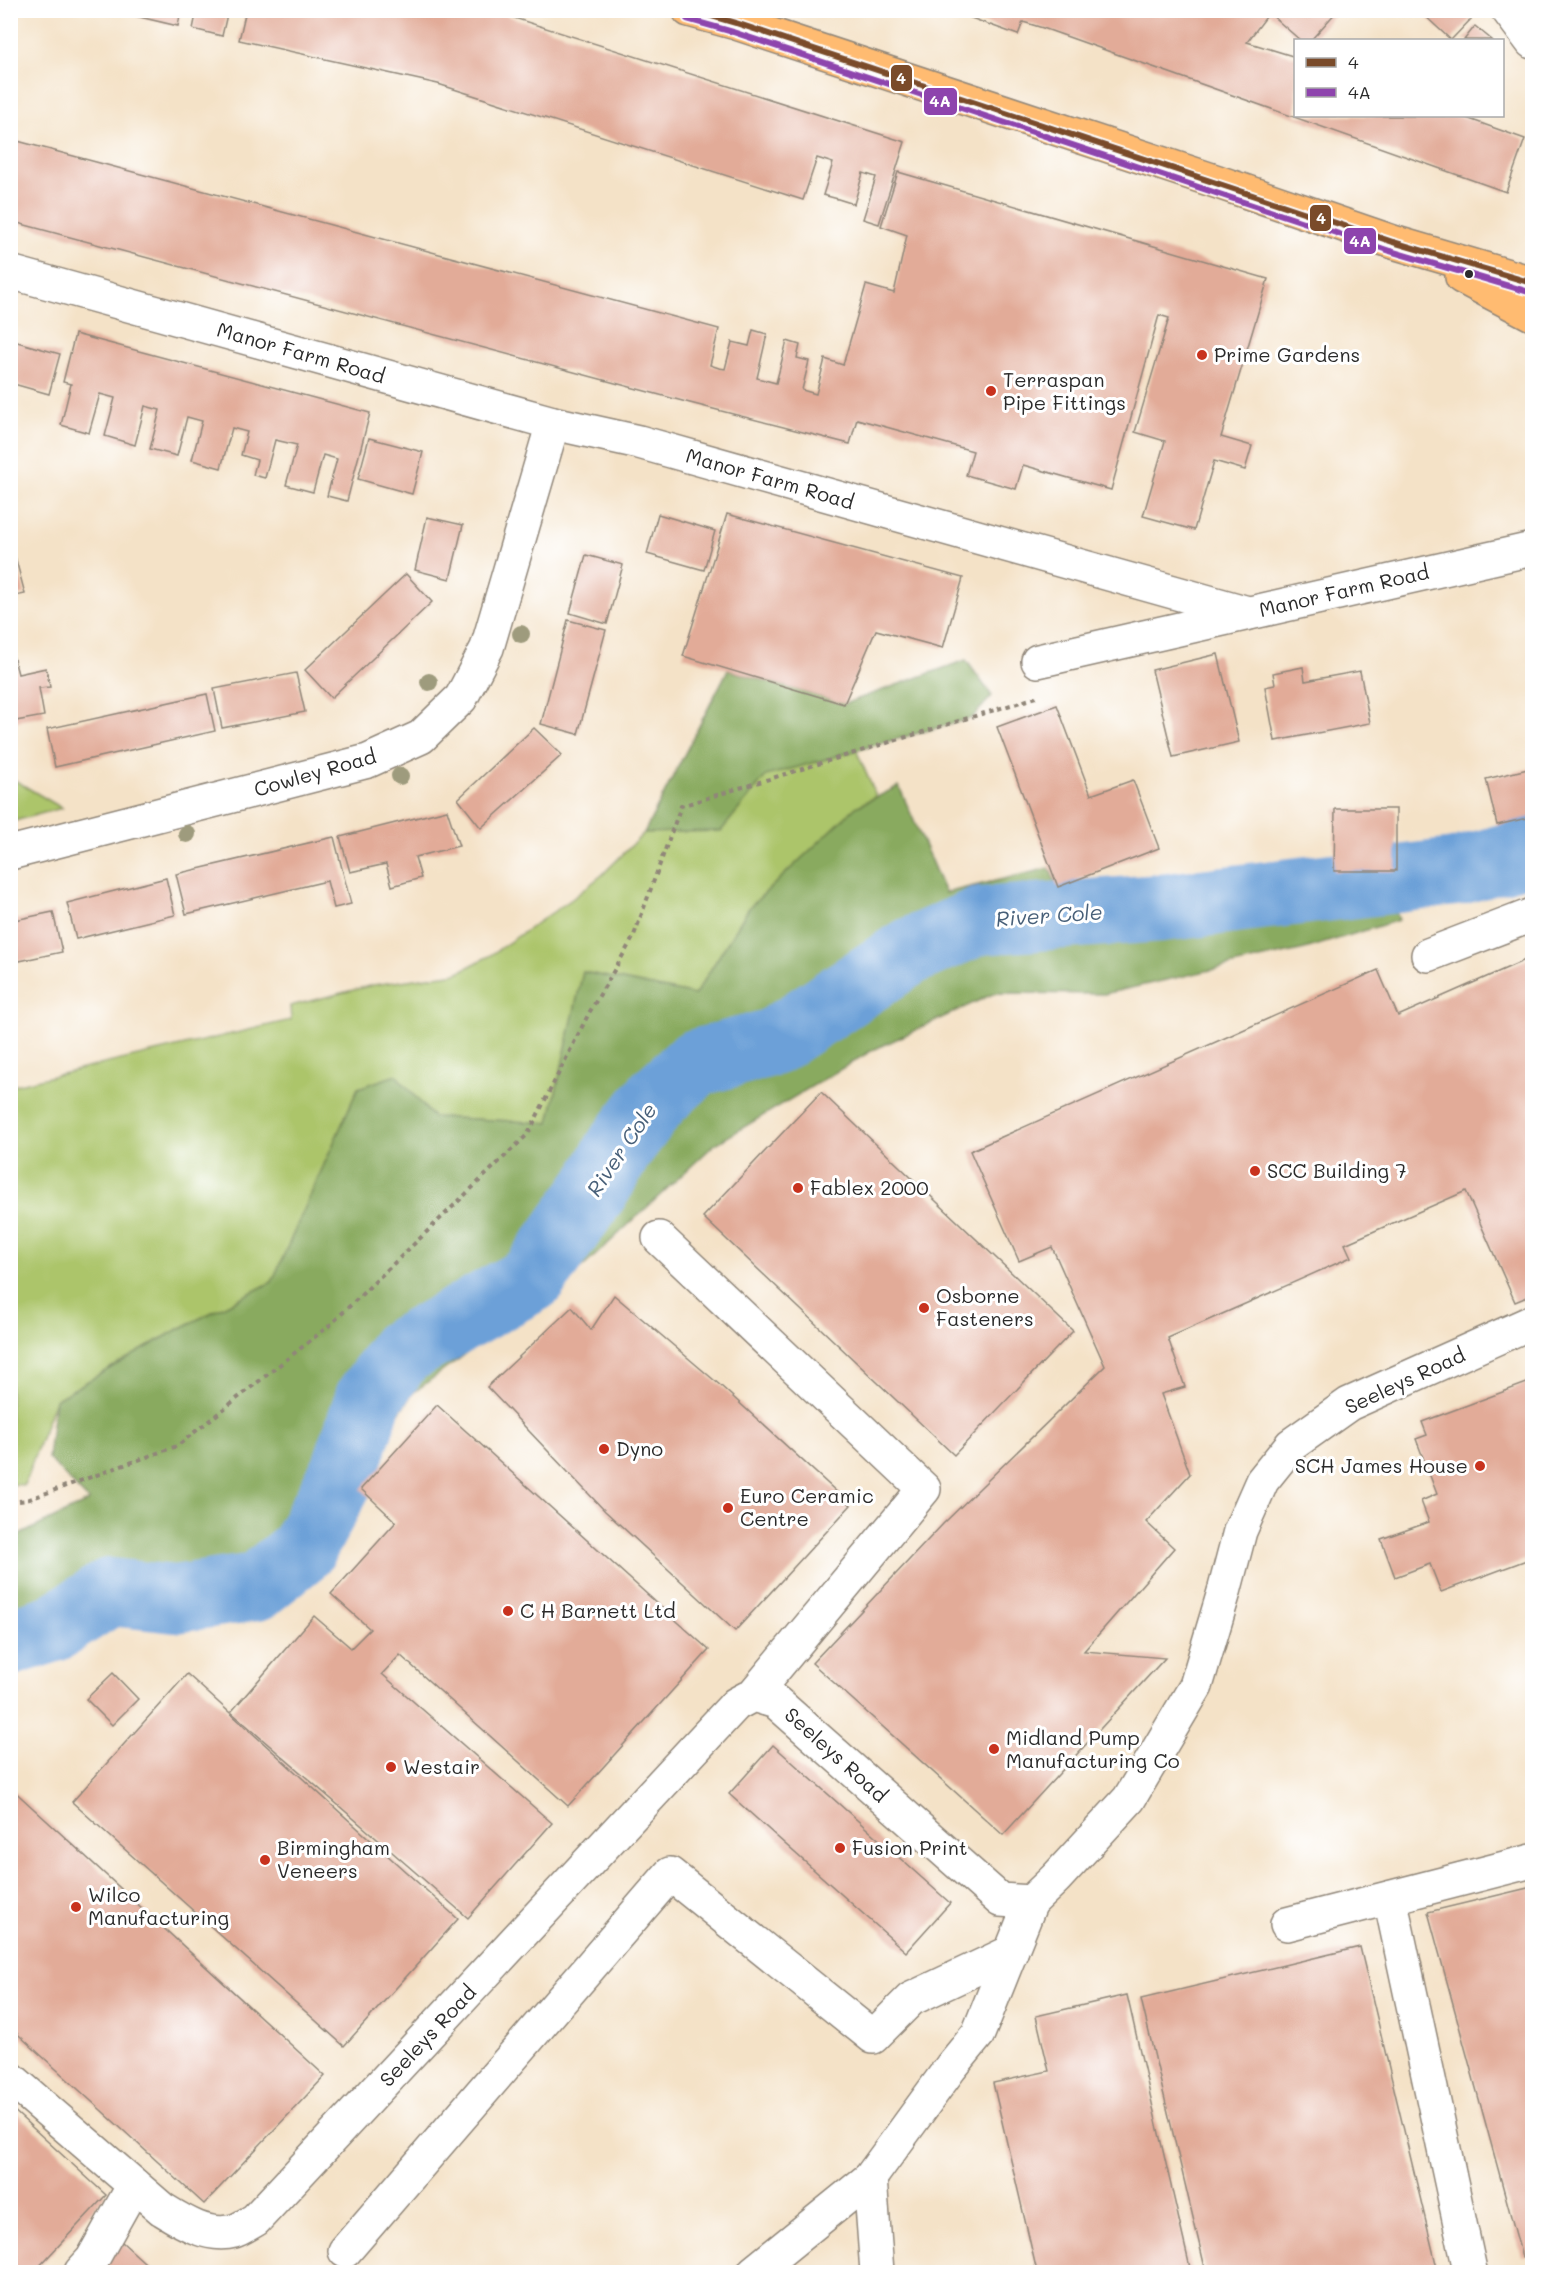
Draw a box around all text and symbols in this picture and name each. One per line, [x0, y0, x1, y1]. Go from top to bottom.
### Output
legend [1294, 39, 1504, 117]
text: 4 [1348, 50, 1359, 74]
line badge: 4 [890, 64, 913, 92]
text: 4 [896, 67, 906, 88]
text: 4A [1348, 80, 1371, 104]
line badge: 4A [923, 87, 958, 116]
text: 4A [929, 90, 951, 111]
line badge: 4 [1309, 204, 1332, 232]
text: 4 [1316, 207, 1326, 228]
line badge: 4A [1343, 227, 1377, 255]
text: 4A [1349, 230, 1371, 251]
unlabelled marker [1463, 268, 1475, 280]
street label: Manor Farm Road [214, 316, 388, 388]
place label: Prime Gardens [1214, 341, 1360, 367]
marker: Prime Gardens [1195, 348, 1209, 362]
place label: Terraspan Pipe Fittings [1003, 366, 1126, 415]
marker: Terraspan Pipe Fittings [984, 384, 998, 398]
street label: Manor Farm Road [683, 442, 857, 514]
street label: Manor Farm Road [1256, 558, 1431, 622]
street label: Cowley Road [251, 742, 379, 802]
water label: River Cole [995, 897, 1103, 932]
water label: River Cole [580, 1097, 662, 1201]
place label: SCC Building 7 [1267, 1157, 1407, 1183]
marker: SCC Building 7 [1248, 1164, 1262, 1178]
place label: Fablex 2000 [810, 1174, 929, 1200]
marker: Fablex 2000 [791, 1181, 805, 1195]
place label: Osborne Fasteners [936, 1282, 1034, 1331]
marker: Osborne Fasteners [917, 1301, 931, 1315]
street label: Seeleys Road [1340, 1341, 1469, 1419]
place label: Dyno [616, 1435, 663, 1461]
marker: Dyno [597, 1442, 611, 1456]
place label: SCH James House [1295, 1452, 1468, 1478]
marker: SCH James House [1473, 1459, 1487, 1473]
place label: Euro Ceramic Centre [740, 1482, 874, 1531]
marker: Euro Ceramic Centre [721, 1501, 735, 1515]
place label: C H Barnett Ltd [520, 1597, 676, 1623]
marker: C H Barnett Ltd [501, 1604, 515, 1618]
street label: Seeleys Road [780, 1701, 894, 1807]
place label: Midland Pump Manufacturing Co [1006, 1724, 1180, 1773]
marker: Midland Pump Manufacturing Co [987, 1742, 1001, 1756]
place label: Westair [403, 1753, 480, 1779]
marker: Westair [384, 1760, 398, 1774]
place label: Birmingham Veneers [277, 1834, 390, 1883]
place label: Fusion Print [852, 1834, 968, 1860]
marker: Fusion Print [833, 1841, 847, 1855]
marker: Birmingham Veneers [258, 1853, 272, 1867]
place label: Wilco Manufacturing [88, 1881, 229, 1930]
marker: Wilco Manufacturing [69, 1900, 83, 1914]
street label: Seeleys Road [373, 1979, 481, 2092]

